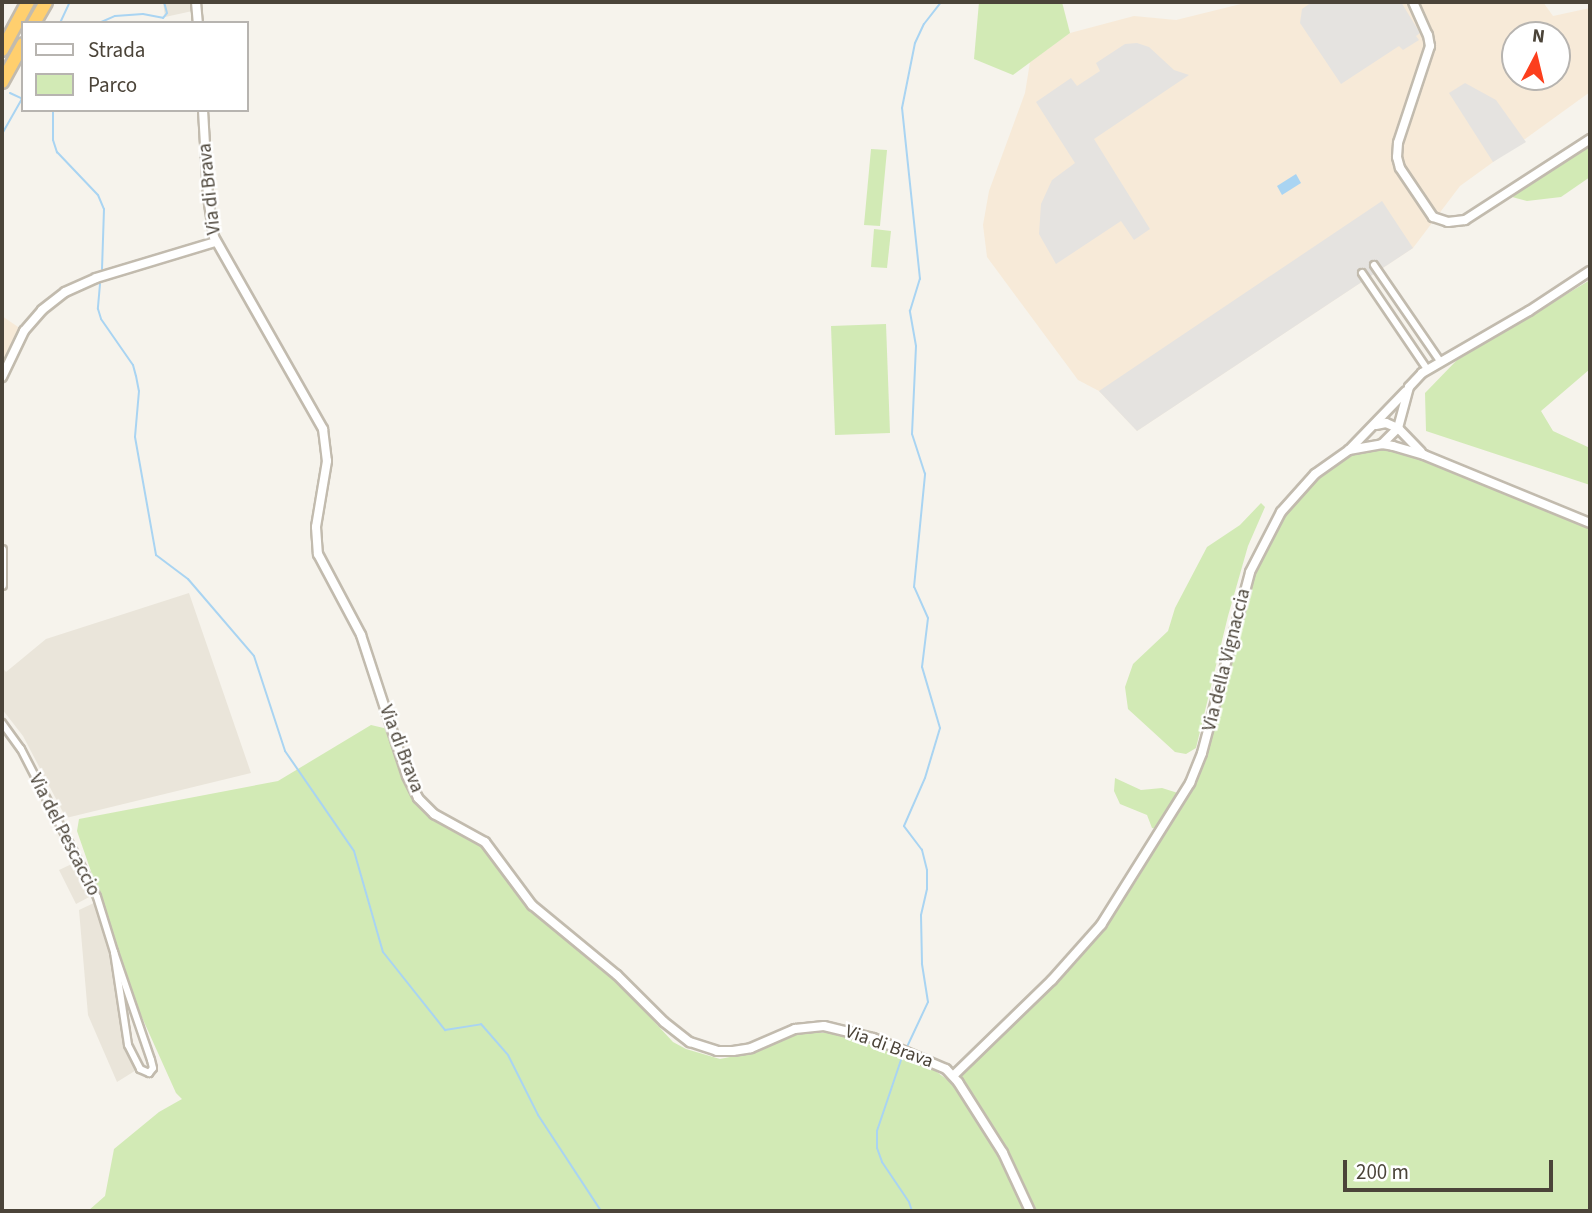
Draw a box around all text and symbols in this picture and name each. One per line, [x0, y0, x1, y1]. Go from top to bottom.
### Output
legend [21, 21, 248, 112]
north arrow [1501, 21, 1571, 91]
text: N [1530, 22, 1546, 51]
text: Strada [88, 35, 145, 65]
text: Parco [88, 70, 137, 100]
street label: Via di Brava [194, 142, 226, 236]
street label: Via della Vignaccia [1198, 586, 1256, 734]
street label: Via di Brava [374, 702, 428, 796]
street label: Via del Pescaccio [23, 770, 105, 900]
street label: Via di Brava [842, 1021, 936, 1073]
scale bar [1347, 1146, 1557, 1190]
text: 200 m [1356, 1157, 1409, 1187]

